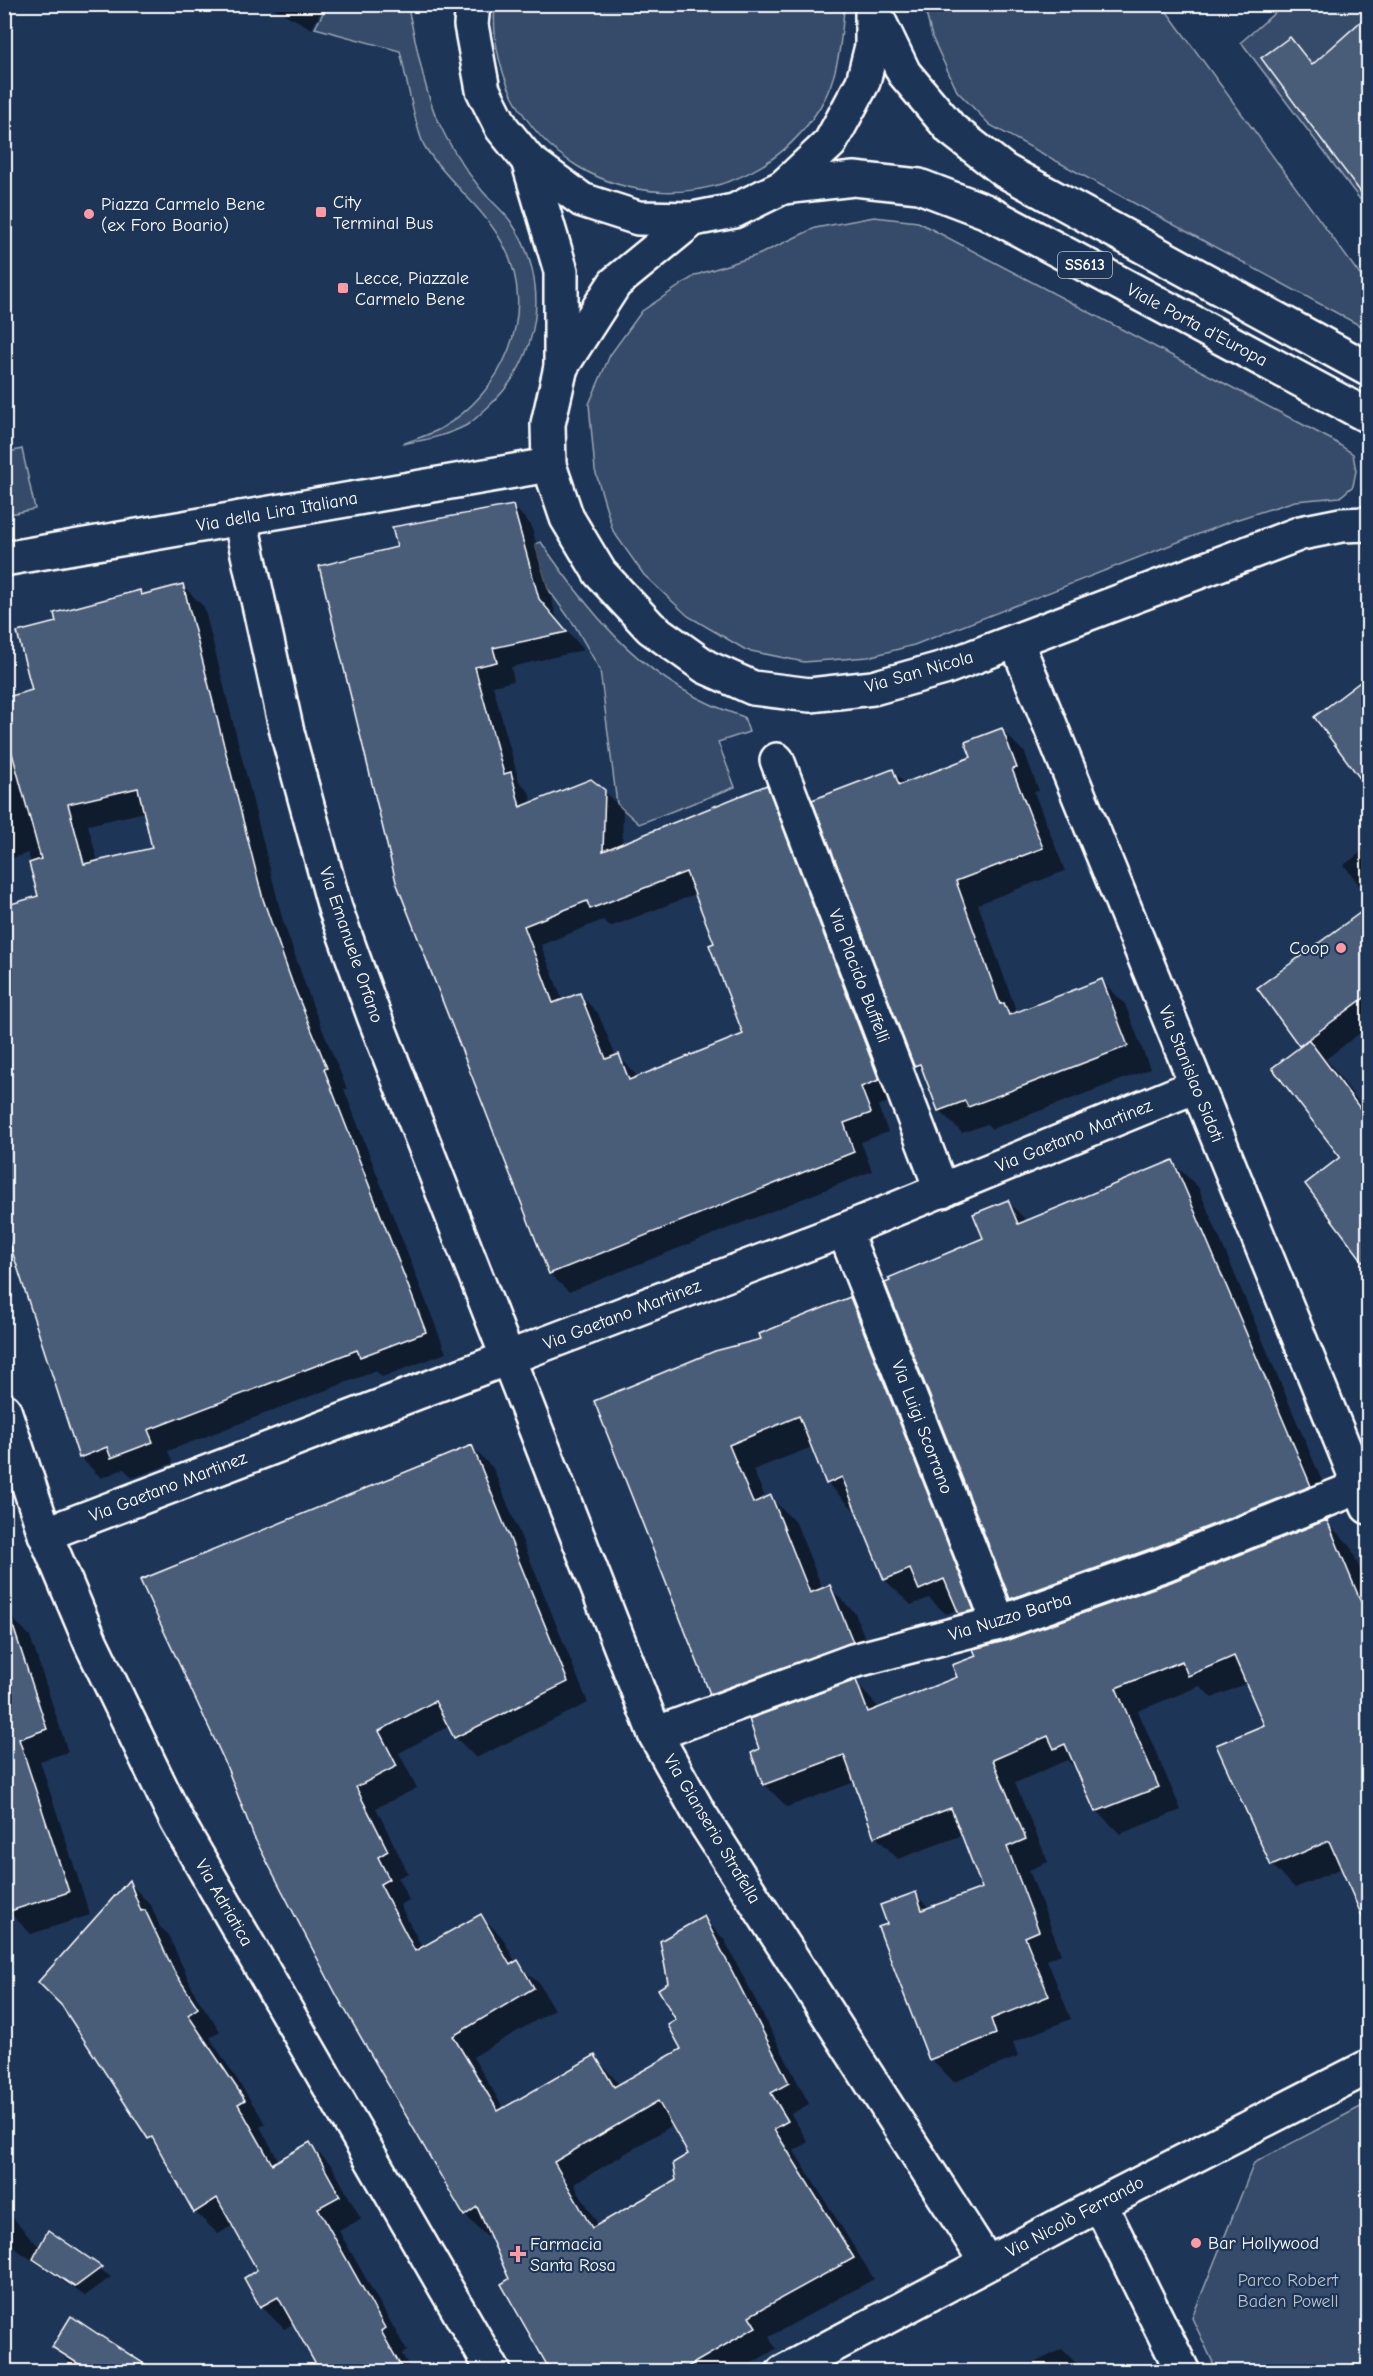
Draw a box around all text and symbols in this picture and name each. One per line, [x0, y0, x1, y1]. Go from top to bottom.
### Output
place label: City Terminal Bus [333, 192, 433, 234]
place label: Piazza Carmelo Bene (ex Foro Boario) [101, 194, 265, 236]
marker: City Terminal Bus [314, 205, 328, 219]
marker: Piazza Carmelo Bene (ex Foro Boario) [82, 207, 96, 221]
road number: SS613 [1058, 252, 1112, 278]
place label: Lecce, Piazzale Carmelo Bene [355, 268, 469, 310]
street label: Viale Porta d'Europa [1123, 279, 1271, 371]
marker: Lecce, Piazzale Carmelo Bene [336, 281, 350, 295]
street label: Via della Lira Italiana [195, 487, 359, 537]
street label: Via San Nicola [862, 647, 976, 697]
street label: Via Emanuele Orfano [314, 864, 388, 1026]
street label: Via Placido Buffelli [824, 906, 894, 1046]
place label: Coop [1289, 938, 1329, 959]
marker: Coop [1334, 941, 1348, 955]
street label: Via Stanislao Sidoti [1154, 1003, 1228, 1145]
street label: Via Gaetano Martinez [993, 1095, 1156, 1177]
street label: Via Gaetano Martinez [540, 1275, 704, 1355]
street label: Via Luigi Scorrano [887, 1357, 957, 1497]
street label: Via Gaetano Martinez [86, 1447, 250, 1527]
street label: Via Nuzzo Barba [946, 1588, 1074, 1646]
street label: Via Gianserio Strafella [659, 1751, 765, 1907]
street label: Via Adriatica [191, 1856, 257, 1950]
street label: Via Nicolò Ferrando [1002, 2172, 1148, 2262]
place label: Bar Hollywood [1208, 2233, 1319, 2254]
place label: Farmacia Santa Rosa [530, 2234, 616, 2276]
marker: Bar Hollywood [1189, 2236, 1203, 2250]
marker: Farmacia Santa Rosa [511, 2247, 525, 2261]
park label: Parco Robert Baden Powell [1237, 2270, 1339, 2312]

